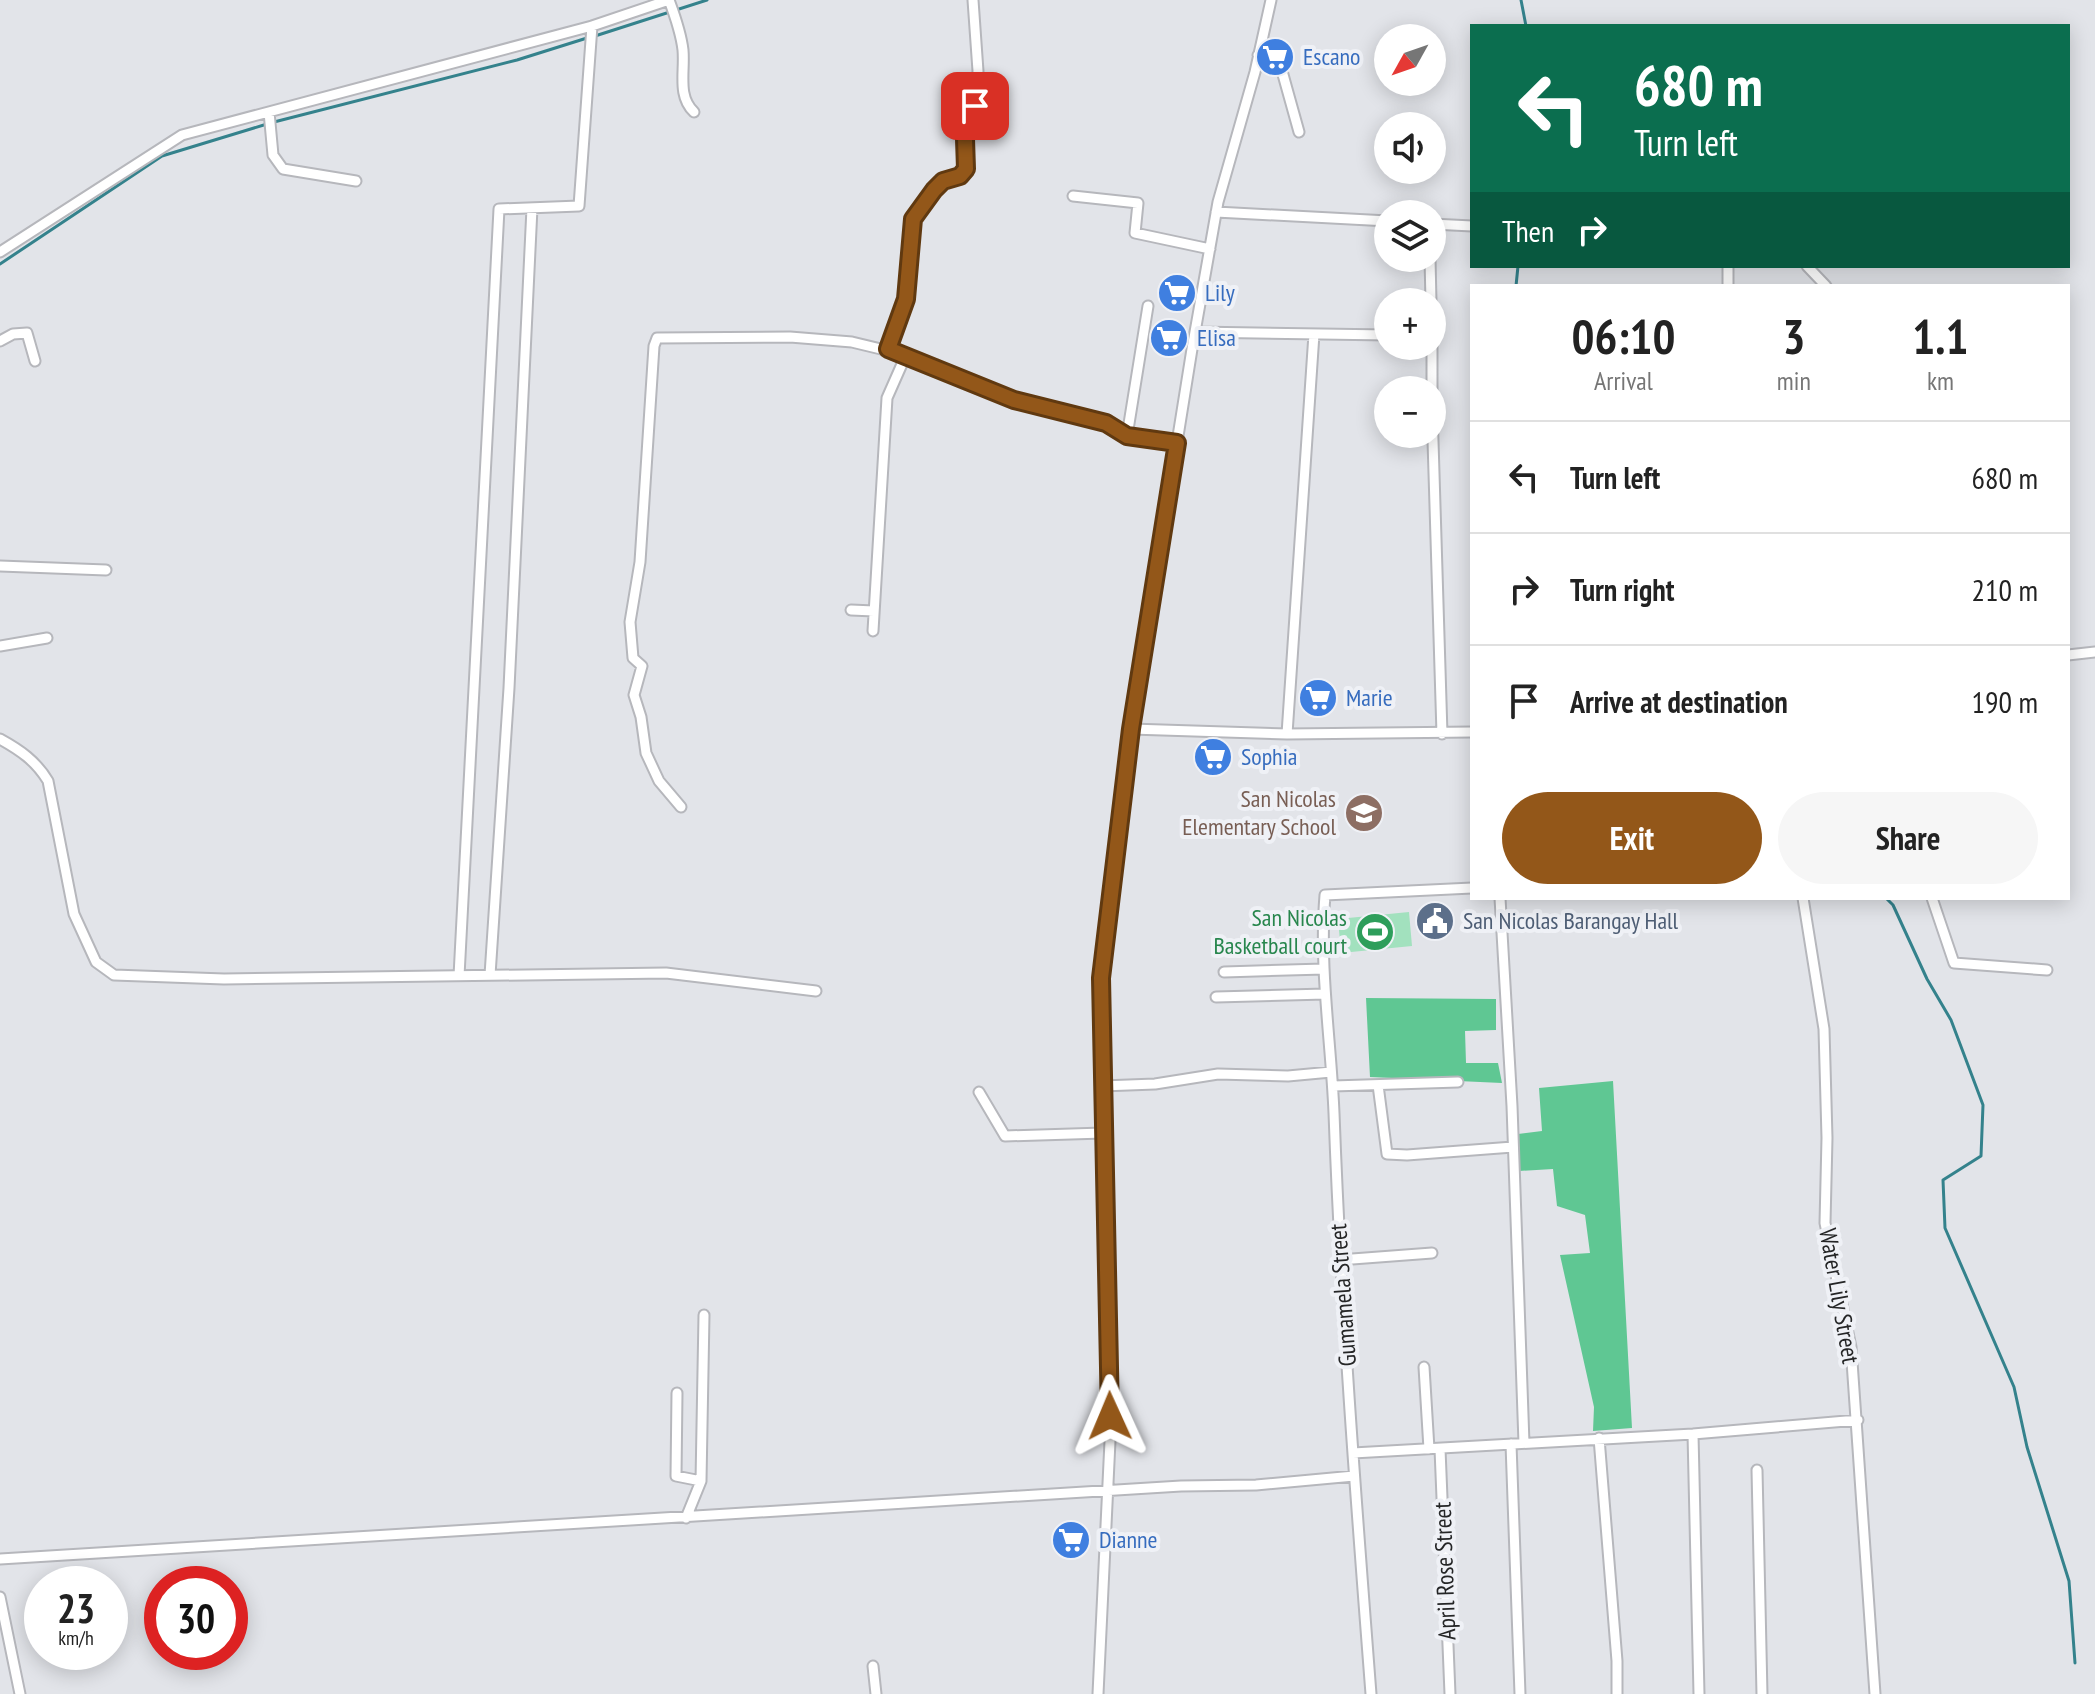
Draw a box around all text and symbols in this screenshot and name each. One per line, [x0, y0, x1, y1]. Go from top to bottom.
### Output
north arrow [1374, 24, 1446, 96]
map controls [1374, 24, 1446, 448]
supermarket icon: Escano [1254, 36, 1296, 78]
place label: Escano [1303, 41, 1360, 72]
text: 680 m [1634, 49, 1763, 121]
icon: left [1502, 56, 1606, 160]
pin [941, 72, 1009, 140]
icon: arrive [953, 84, 997, 128]
button: sound [1374, 112, 1446, 184]
text: Turn left [1634, 119, 1738, 166]
button: layers [1374, 200, 1446, 272]
icon: right [1570, 208, 1614, 252]
text: Then [1502, 211, 1554, 250]
supermarket icon: Lily [1156, 272, 1198, 314]
place label: Lily [1205, 277, 1235, 308]
button: + [1374, 288, 1446, 360]
text: 06:10 [1572, 305, 1675, 367]
text: 3 [1782, 305, 1805, 367]
text: 1.1 [1912, 305, 1968, 367]
supermarket icon: Elisa [1148, 317, 1190, 359]
place label: Elisa [1197, 322, 1236, 353]
text: Arrival [1594, 364, 1653, 397]
text: min [1777, 364, 1811, 397]
text: km [1927, 364, 1954, 397]
button: − [1374, 376, 1446, 448]
icon: left [1502, 455, 1546, 499]
text: Turn left [1570, 458, 1660, 497]
text: 680 m [1972, 458, 2038, 497]
icon: right [1502, 567, 1546, 611]
text: Turn right [1570, 570, 1674, 609]
text: 210 m [1972, 570, 2038, 609]
supermarket icon: Marie [1297, 677, 1339, 719]
icon: arrive [1502, 679, 1546, 723]
place label: Marie [1346, 682, 1393, 713]
text: Arrive at destination [1570, 682, 1788, 721]
text: 190 m [1972, 682, 2038, 721]
supermarket icon: Sophia [1192, 736, 1234, 778]
place label: Sophia [1241, 741, 1297, 772]
place label: San Nicolas Elementary School [1182, 783, 1336, 842]
school or university icon: San Nicolas Elementary School [1343, 792, 1385, 834]
button: Exit [1502, 792, 1762, 884]
button: Share [1778, 792, 2038, 884]
public building icon: San Nicolas Barangay Hall [1414, 900, 1456, 942]
place label: San Nicolas Basketball court [1213, 902, 1347, 961]
place label: San Nicolas Barangay Hall [1463, 905, 1679, 936]
sports icon: San Nicolas Basketball court [1354, 911, 1396, 953]
street label: Gumamela Street [1322, 1222, 1363, 1367]
street label: Water Lily Street [1812, 1226, 1867, 1366]
position arrow [1068, 1374, 1152, 1458]
street label: April Rose Street [1427, 1501, 1462, 1641]
supermarket icon: Dianne [1050, 1519, 1092, 1561]
place label: Dianne [1099, 1524, 1157, 1555]
speed limit sign: 30 [144, 1566, 248, 1670]
text: 23 [57, 1582, 95, 1634]
text: km/h [58, 1625, 94, 1651]

